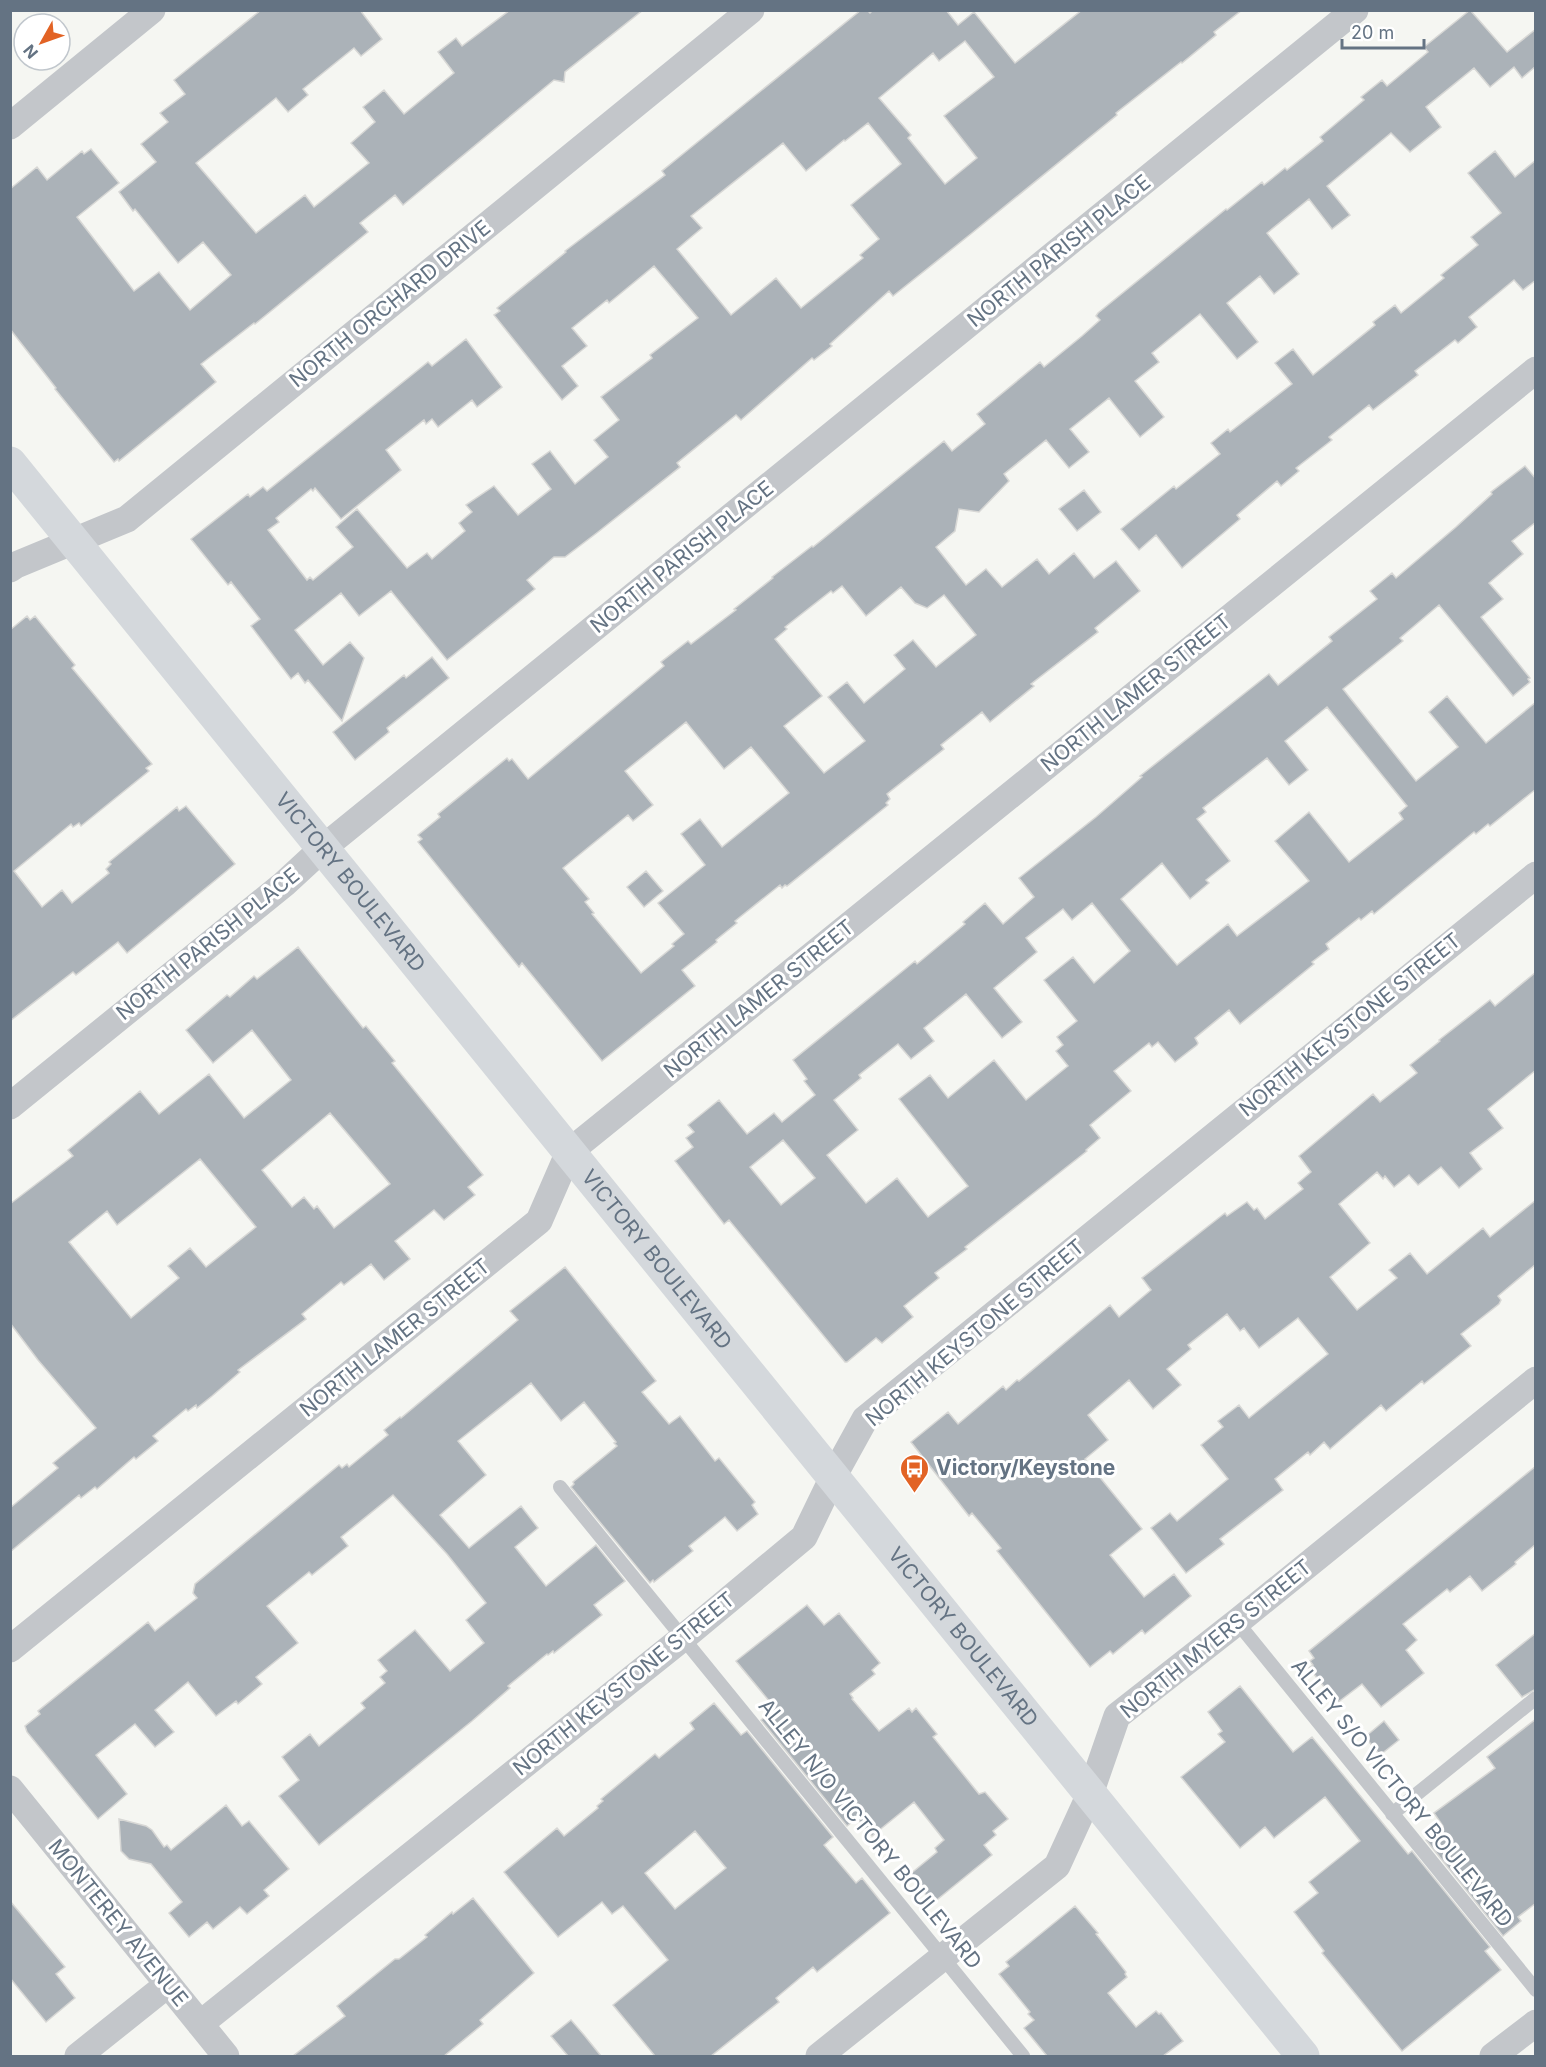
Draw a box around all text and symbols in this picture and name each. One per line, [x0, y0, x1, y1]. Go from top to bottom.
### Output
north arrow [12, 12, 72, 72]
scale bar [1342, 12, 1424, 50]
text: 20 m [1351, 22, 1394, 43]
text: N [19, 41, 42, 63]
street label: NORTH PARISH PLACE [962, 169, 1155, 332]
street label: NORTH ORCHARD DRIVE [284, 215, 495, 392]
street label: NORTH PARISH PLACE [585, 475, 778, 638]
street label: NORTH LAMER STREET [1036, 608, 1236, 777]
street label: VICTORY BOULEVARD [270, 787, 431, 977]
street label: NORTH PARISH PLACE [111, 862, 304, 1025]
street label: NORTH LAMER STREET [659, 914, 859, 1083]
street label: NORTH KEYSTONE STREET [1234, 928, 1465, 1122]
street label: VICTORY BOULEVARD [577, 1165, 737, 1354]
street label: NORTH KEYSTONE STREET [860, 1234, 1089, 1431]
street label: NORTH LAMER STREET [295, 1253, 495, 1422]
bus stop icon: Victory/Keystone [899, 1452, 931, 1494]
place label: Victory/Keystone [936, 1455, 1115, 1480]
street label: VICTORY BOULEVARD [883, 1542, 1044, 1731]
street label: NORTH MYERS STREET [1115, 1554, 1316, 1723]
street label: NORTH KEYSTONE STREET [508, 1587, 739, 1781]
street label: ALLEY S/O VICTORY BOULEVARD [1286, 1654, 1518, 1932]
street label: ALLEY N/O VICTORY BOULEVARD [754, 1694, 987, 1974]
street label: MONTEREY AVENUE [43, 1834, 193, 2011]

